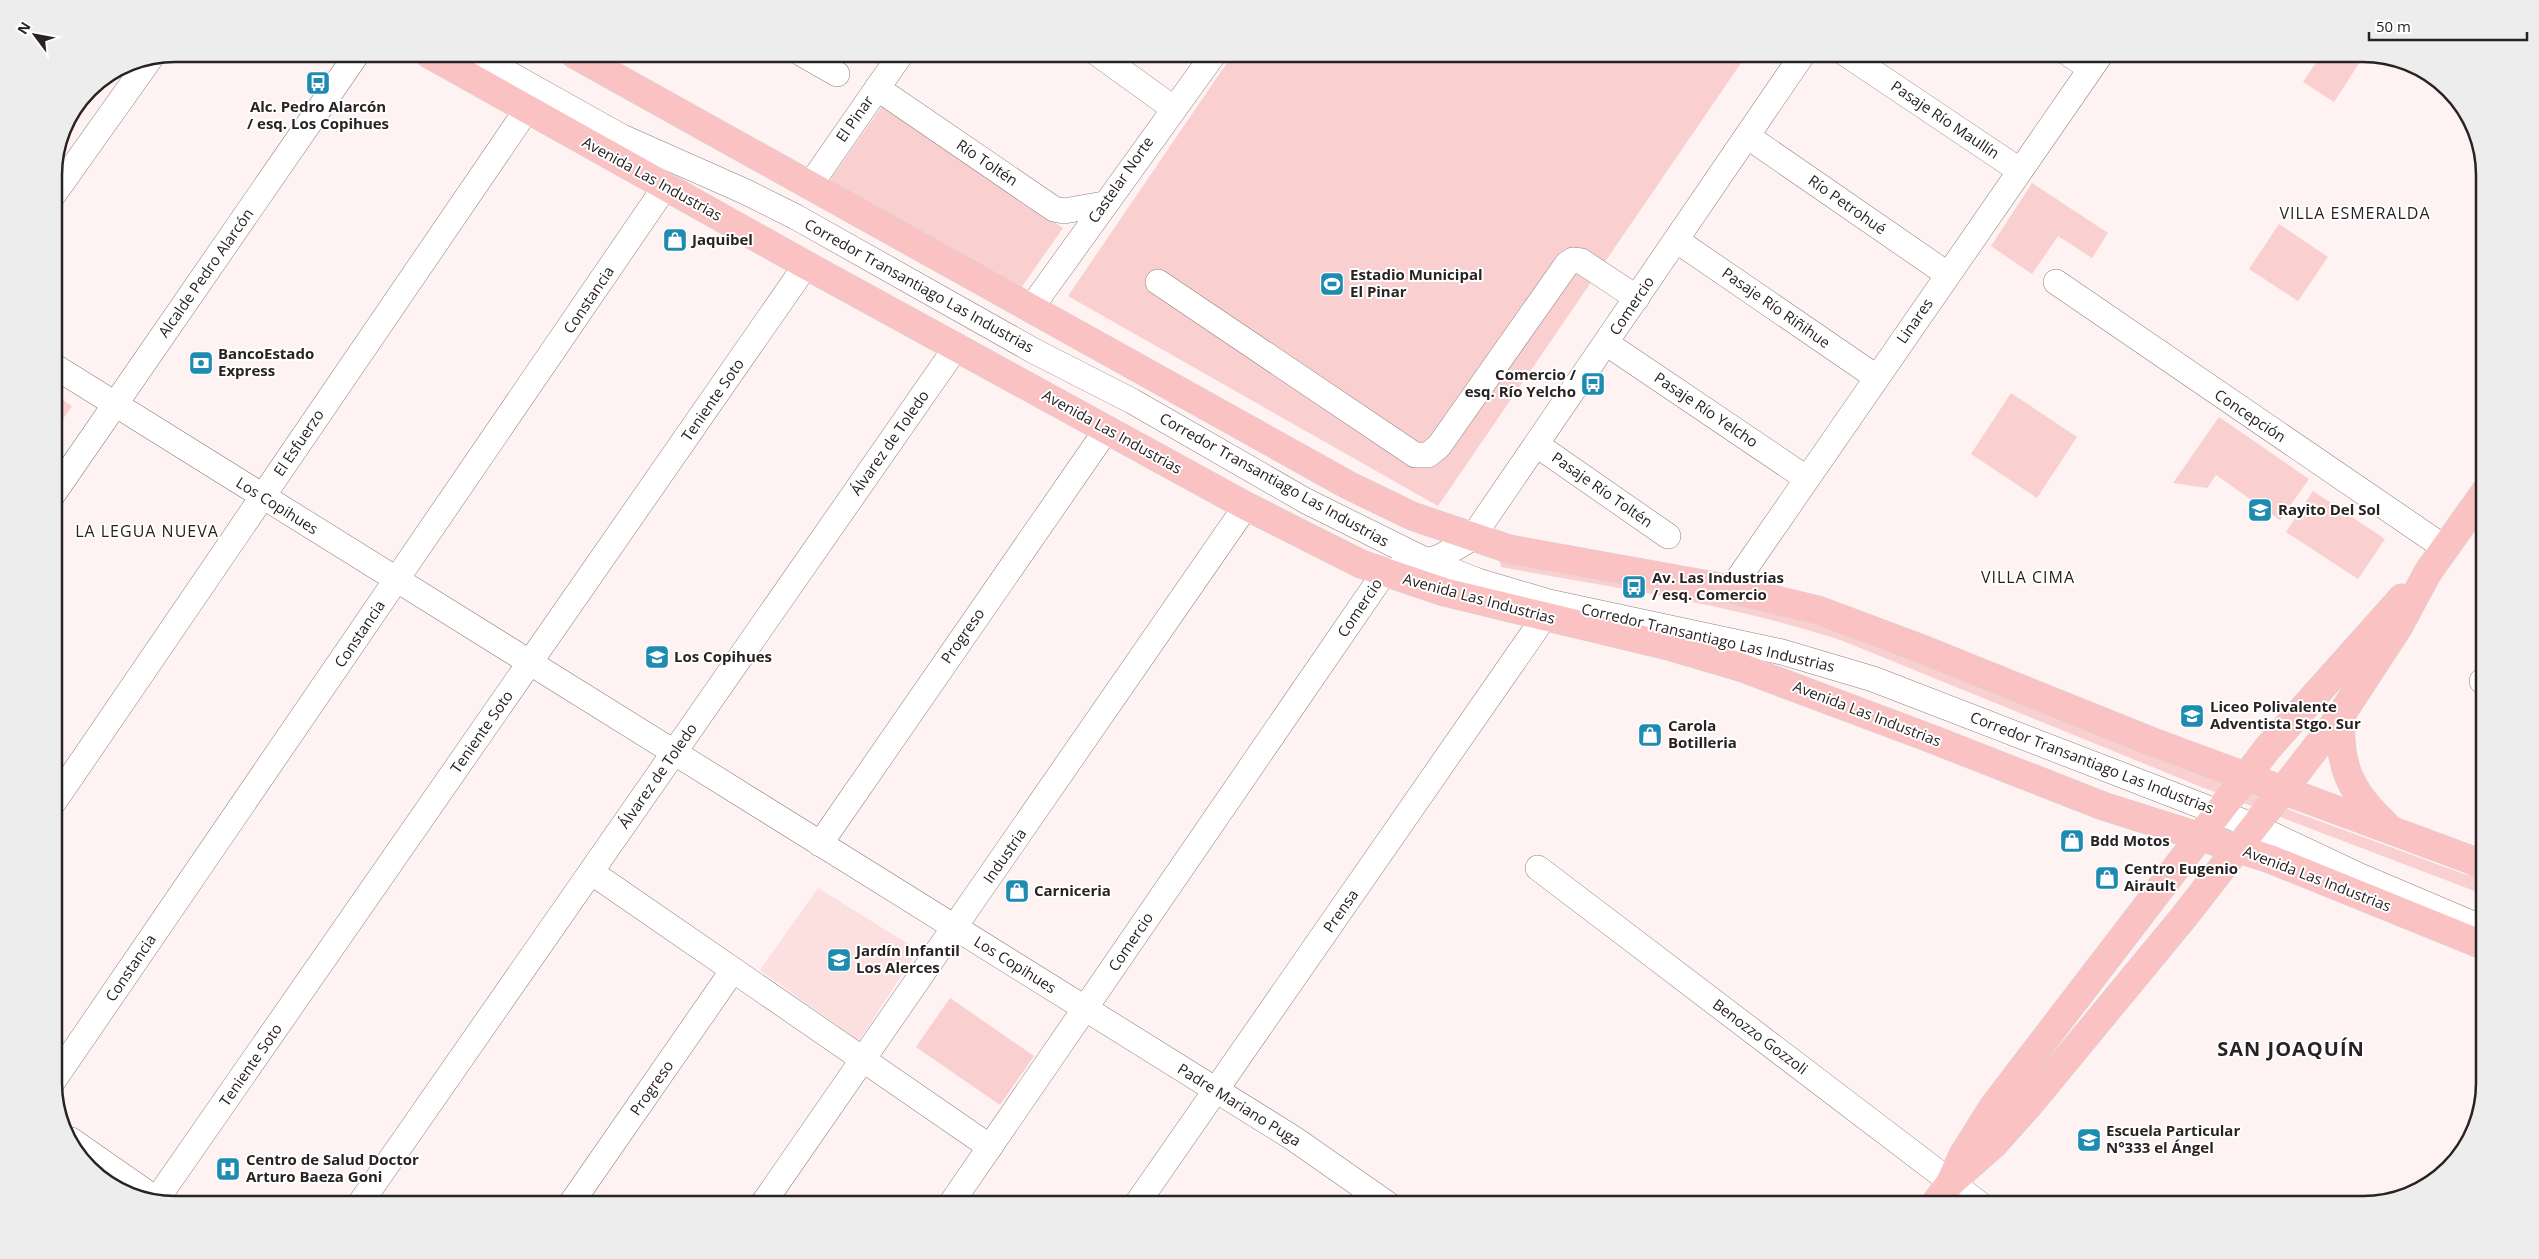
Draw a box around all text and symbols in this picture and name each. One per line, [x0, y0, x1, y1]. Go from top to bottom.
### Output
north arrow [10, 10, 60, 60]
scale bar [2369, 10, 2526, 42]
text: 50 m [2376, 16, 2411, 36]
text: N [12, 18, 35, 38]
bus stop icon: Alc. Pedro Alarcón / esq. Los Copihues [305, 70, 331, 96]
street label: Pasaje Río Maullín [1888, 76, 2004, 163]
street label: El Pinar [831, 91, 877, 146]
place label: Alc. Pedro Alarcón / esq. Los Copihues [247, 96, 389, 133]
street label: Avenida Las Industrias [579, 131, 726, 225]
street label: Castelar Norte [1083, 132, 1157, 227]
street label: Río Toltén [953, 134, 1022, 190]
street label: Río Petrohué [1805, 170, 1890, 238]
district label: VILLA ESMERALDA [2280, 202, 2431, 224]
street label: Alcalde Pedro Alarcón [153, 204, 257, 341]
street label: Corredor Transantiago Las Industrias [801, 213, 1038, 357]
shop icon: Jaquibel [662, 227, 688, 253]
place label: Jaquibel [690, 229, 753, 249]
street label: Constancia [558, 262, 618, 337]
street label: Pasaje Río Riñihue [1719, 262, 1835, 352]
place label: Estadio Municipal El Pinar [1350, 264, 1483, 301]
sports icon: Estadio Municipal El Pinar [1319, 271, 1345, 297]
street label: Comercio [1604, 272, 1658, 339]
street label: Linares [1891, 294, 1937, 347]
place label: BancoEstado Express [218, 343, 314, 380]
bank icon: BancoEstado Express [188, 350, 214, 376]
street label: Teniente Soto [676, 354, 748, 445]
place label: Comercio / esq. Río Yelcho [1465, 364, 1577, 401]
street label: Pasaje Río Yelcho [1651, 367, 1762, 451]
bus stop icon: Comercio / esq. Río Yelcho [1580, 371, 1606, 397]
street label: Avenida Las Industrias [1039, 384, 1186, 478]
street label: Concepción [2211, 384, 2290, 446]
street label: Álvarez de Toledo [845, 386, 933, 499]
street label: El Esfuerzo [269, 405, 328, 480]
street label: Corredor Transantiago Las Industrias [1156, 407, 1393, 551]
street label: Pasaje Río Toltén [1548, 447, 1657, 531]
street label: Los Copihues [233, 472, 322, 538]
school or university icon: Rayito Del Sol [2247, 497, 2273, 523]
place label: Rayito Del Sol [2278, 499, 2380, 519]
district label: LA LEGUA NUEVA [75, 520, 219, 542]
district label: VILLA CIMA [1981, 566, 2075, 588]
place label: Av. Las Industrias / esq. Comercio [1652, 567, 1784, 604]
street label: Avenida Las Industrias [1401, 568, 1558, 628]
street label: Comercio [1332, 574, 1386, 641]
bus stop icon: Av. Las Industrias / esq. Comercio [1621, 574, 1647, 600]
street label: Constancia [329, 596, 389, 671]
street label: Corredor Transantiago Las Industrias [1580, 598, 1837, 676]
street label: Progreso [936, 604, 988, 667]
school or university icon: Los Copihues [644, 644, 670, 670]
place label: Los Copihues [674, 646, 772, 666]
street label: Avenida Las Industrias [1791, 676, 1944, 750]
street label: Teniente Soto [445, 686, 517, 777]
place label: Liceo Polivalente Adventista Stgo. Sur [2210, 696, 2361, 733]
school or university icon: Liceo Polivalente Adventista Stgo. Sur [2179, 703, 2205, 729]
street label: Corredor Transantiago Las Industrias [1968, 706, 2217, 818]
place label: Carola Botilleria [1668, 715, 1737, 752]
street label: Álvarez de Toledo [613, 719, 701, 832]
shop icon: Carola Botilleria [1637, 722, 1663, 748]
street label: Industria [978, 824, 1030, 887]
shop icon: Bdd Motos [2059, 828, 2085, 854]
place label: Bdd Motos [2090, 830, 2170, 850]
street label: Avenida Las Industrias [2241, 841, 2394, 915]
place label: Centro Eugenio Airault [2124, 858, 2238, 895]
shop icon: Centro Eugenio Airault [2094, 865, 2120, 891]
shop icon: Carniceria [1004, 878, 1030, 904]
place label: Carniceria [1034, 880, 1111, 900]
street label: Prensa [1318, 885, 1362, 936]
street label: Comercio [1103, 908, 1157, 975]
street label: Constancia [100, 930, 160, 1005]
street label: Los Copihues [971, 931, 1060, 997]
place label: Jardín Infantil Los Alerces [854, 940, 960, 977]
school or university icon: Jardín Infantil Los Alerces [826, 947, 852, 973]
street label: Benozzo Gozzoli [1709, 994, 1812, 1078]
street label: Teniente Soto [214, 1019, 286, 1110]
district label: SAN JOAQUÍN [2217, 1035, 2365, 1062]
street label: Progreso [625, 1056, 677, 1119]
street label: Padre Mariano Puga [1174, 1058, 1305, 1150]
place label: Escuela Particular N°333 el Ángel [2106, 1120, 2240, 1157]
school or university icon: Escuela Particular N°333 el Ángel [2076, 1127, 2102, 1153]
place label: Centro de Salud Doctor Arturo Baeza Goni [246, 1149, 419, 1186]
hospital icon: Centro de Salud Doctor Arturo Baeza Goni [215, 1156, 241, 1182]

